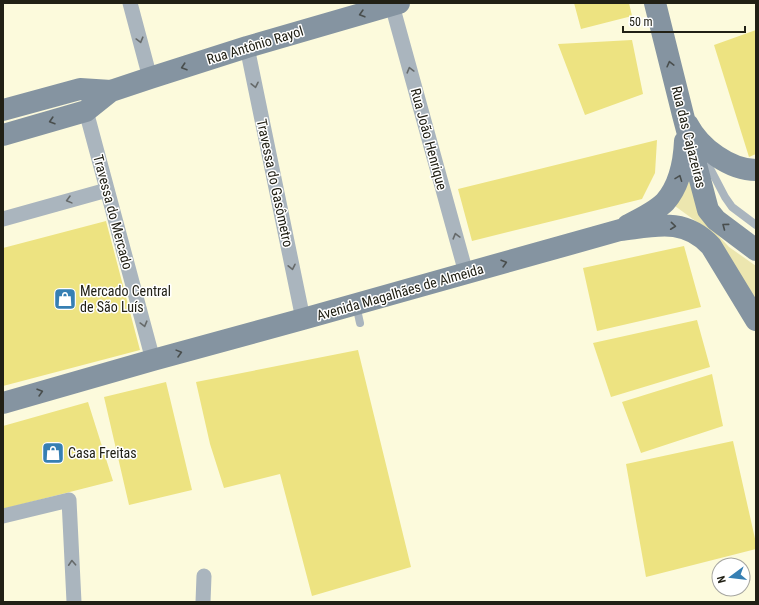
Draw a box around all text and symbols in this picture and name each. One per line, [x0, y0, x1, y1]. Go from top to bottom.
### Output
scale bar [623, 8, 745, 34]
one-way arrow [359, 9, 366, 18]
text: 50 m [629, 15, 653, 29]
street label: Rua Antônio Rayol [205, 23, 305, 67]
one-way arrow [135, 37, 144, 44]
one-way arrow [667, 61, 675, 67]
one-way arrow [180, 62, 187, 71]
one-way arrow [406, 67, 415, 74]
one-way arrow [250, 82, 258, 88]
street label: Rua das Cajazeiras [669, 84, 709, 190]
street label: Rua João Henrique [408, 86, 450, 192]
one-way arrow [49, 116, 56, 125]
street label: Travessa do Gasômetro [254, 118, 296, 248]
street label: Travessa do Mercado [90, 153, 136, 271]
one-way arrow [674, 174, 682, 181]
one-way arrow [66, 196, 73, 204]
one-way arrow [669, 221, 676, 230]
one-way arrow [722, 224, 729, 231]
one-way arrow [452, 232, 461, 239]
one-way arrow [500, 259, 507, 268]
street label: Avenida Magalhães de Almeida [315, 260, 485, 324]
one-way arrow [288, 264, 296, 270]
place label: Mercado Central de São Luís [80, 283, 171, 315]
shop icon: Mercado Central de São Luís [52, 286, 78, 312]
one-way arrow [139, 320, 148, 327]
one-way arrow [175, 349, 182, 358]
one-way arrow [37, 388, 44, 397]
shop icon: Casa Freitas [40, 440, 66, 466]
place label: Casa Freitas [68, 445, 137, 461]
north arrow [711, 557, 751, 597]
one-way arrow [68, 560, 76, 566]
text: N [715, 574, 729, 584]

